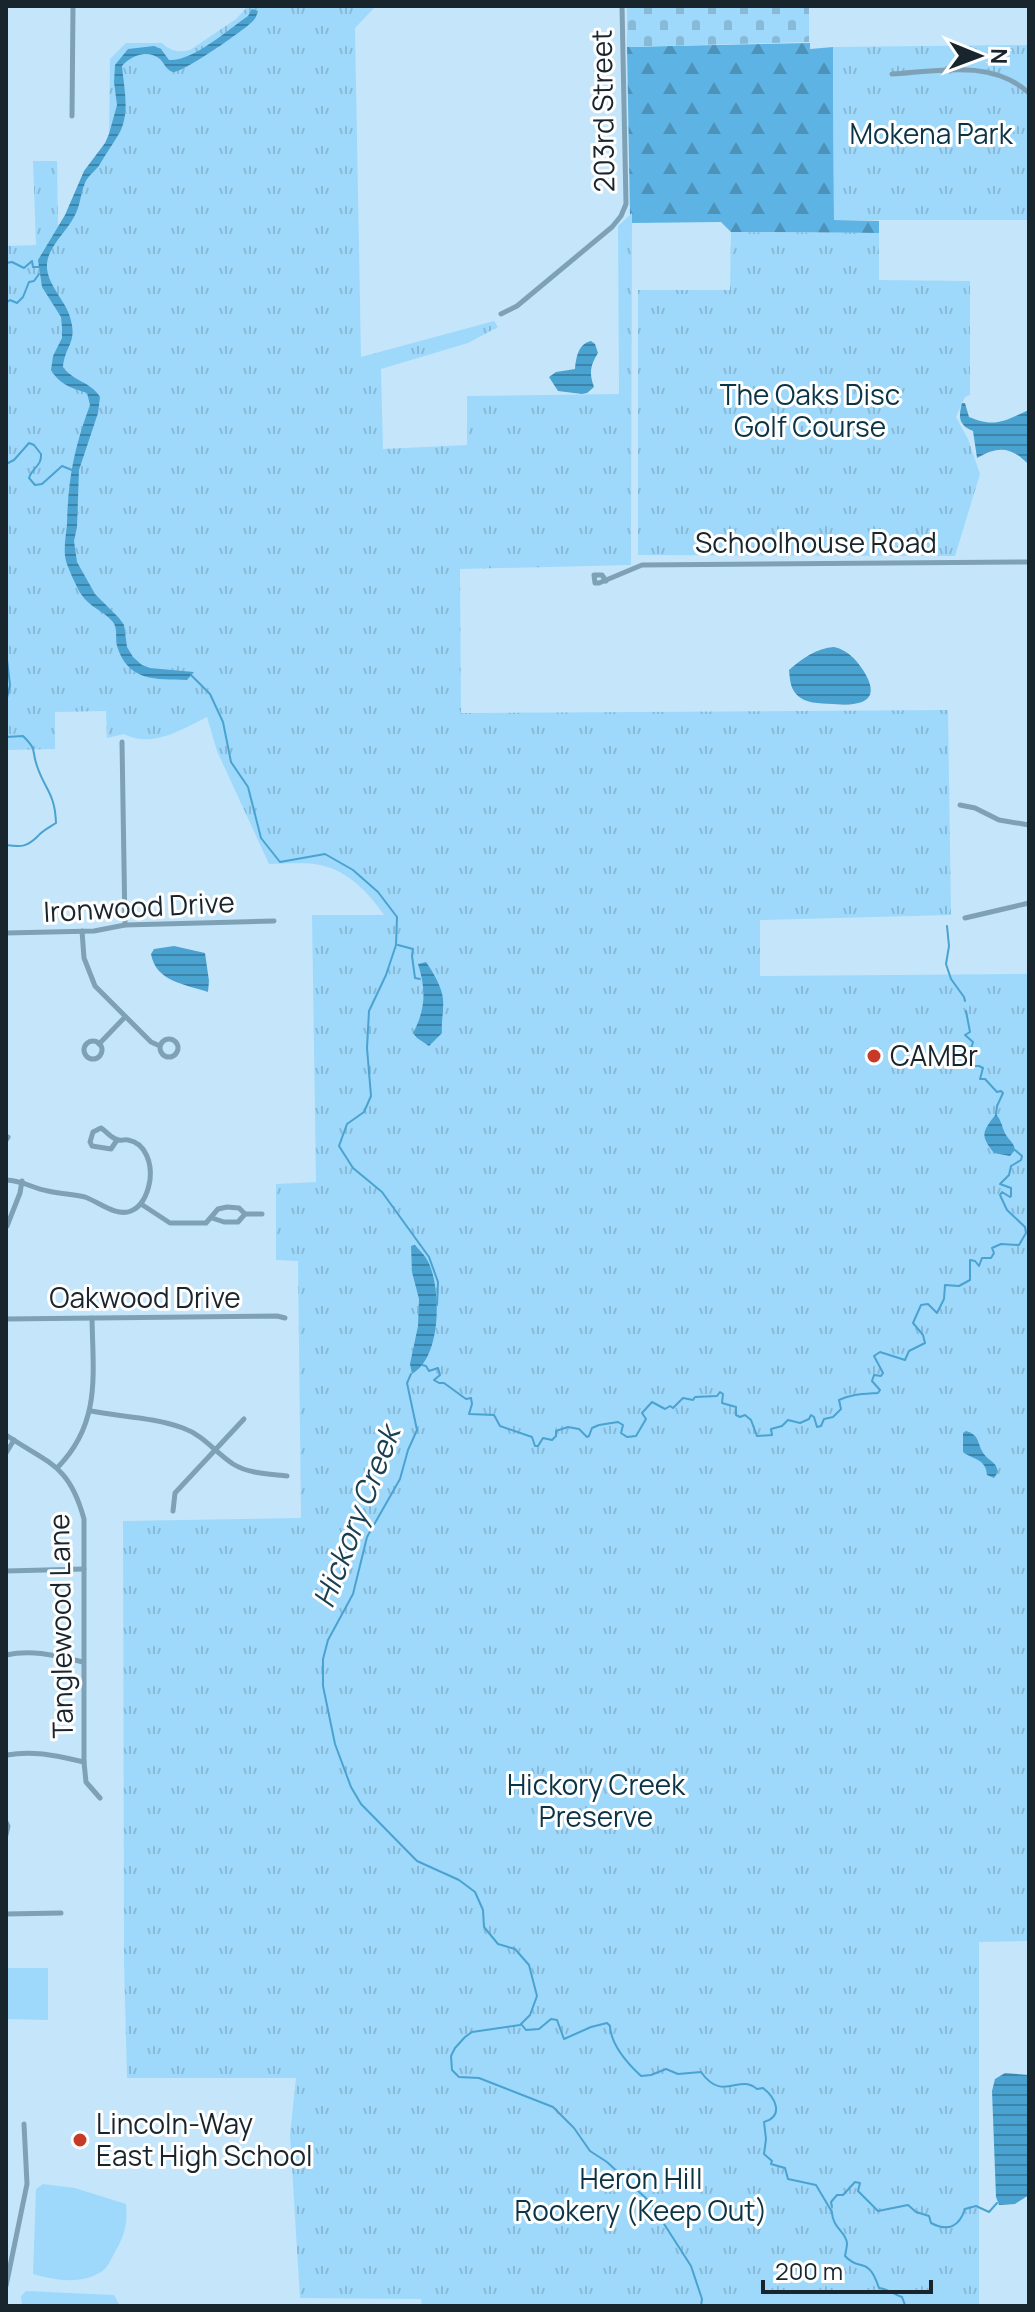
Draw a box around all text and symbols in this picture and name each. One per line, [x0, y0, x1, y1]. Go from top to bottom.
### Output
north arrow [939, 16, 1019, 96]
street label: 203rd Street [582, 29, 622, 193]
text: N [984, 48, 1014, 65]
park label: Mokena Park [849, 114, 1014, 152]
park label: The Oaks Disc Golf Course [720, 375, 900, 445]
street label: Schoolhouse Road [695, 523, 937, 561]
street label: Ironwood Drive [42, 882, 235, 930]
place label: CAMBr [890, 1036, 978, 1074]
marker: CAMBr [865, 1047, 883, 1065]
street label: Oakwood Drive [49, 1278, 241, 1316]
water label: Hickory Creek [302, 1416, 410, 1613]
street label: Tanglewood Lane [39, 1513, 81, 1739]
park label: Hickory Creek Preserve [507, 1765, 686, 1835]
place label: Lincoln-Way East High School [96, 2104, 313, 2174]
marker: Lincoln-Way East High School [71, 2131, 89, 2149]
park label: Heron Hill Rookery (Keep Out) [515, 2159, 767, 2229]
scale bar [763, 2244, 931, 2294]
text: 200 m [775, 2254, 843, 2287]

